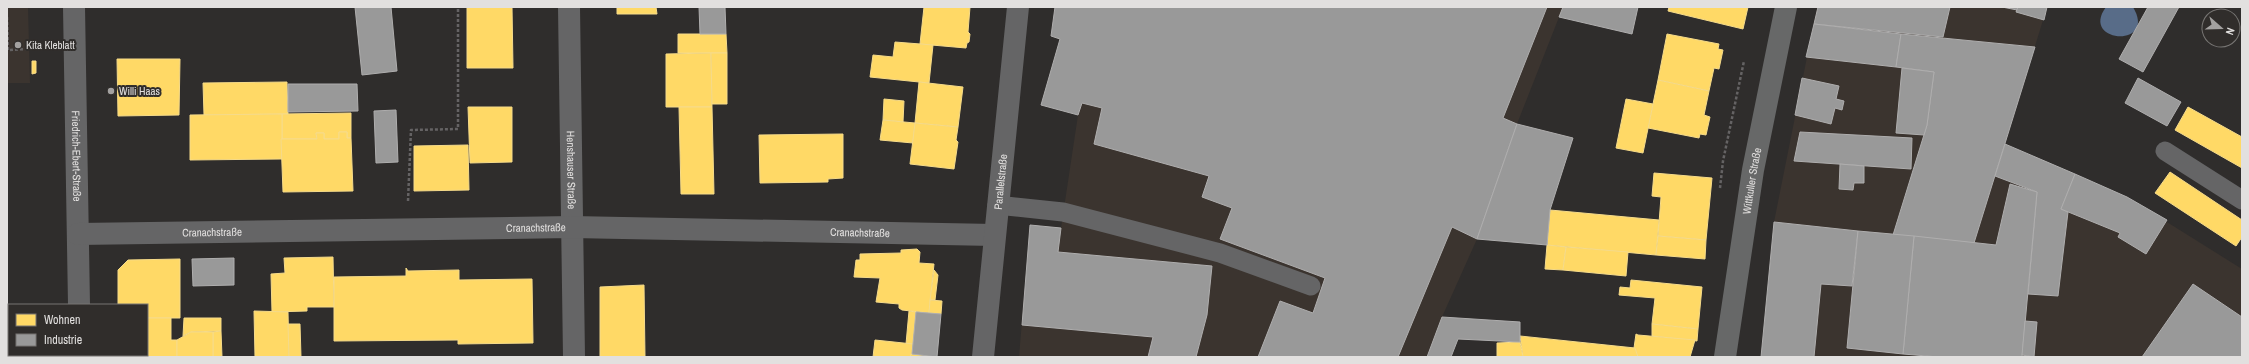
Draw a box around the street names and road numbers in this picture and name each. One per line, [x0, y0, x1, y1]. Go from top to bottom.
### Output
street label: Friedrich-Ebert-Straße [69, 110, 84, 202]
street label: Henshauser Straße [564, 131, 579, 209]
street label: Wittkuller Straße [1739, 146, 1764, 215]
street label: Parallelstraße [991, 153, 1010, 210]
street label: Cranachstraße [506, 220, 566, 235]
street label: Cranachstraße [182, 225, 242, 240]
street label: Cranachstraße [830, 225, 890, 240]

